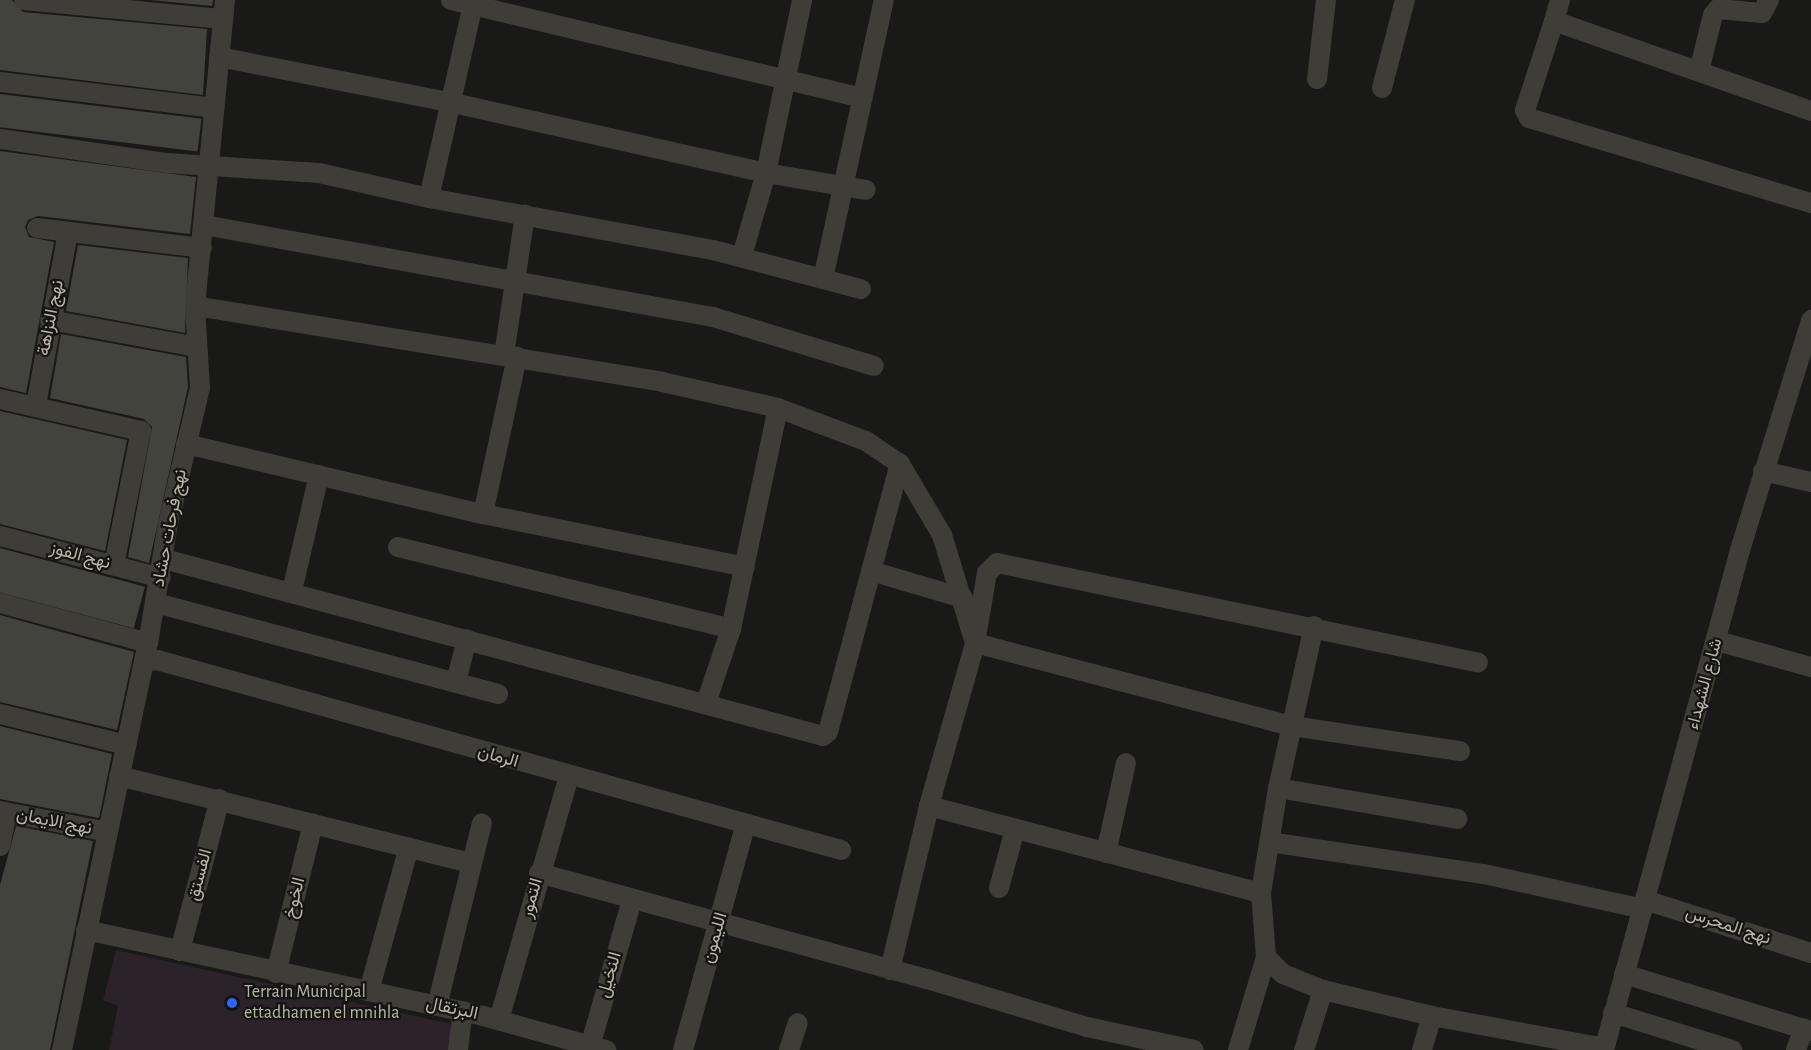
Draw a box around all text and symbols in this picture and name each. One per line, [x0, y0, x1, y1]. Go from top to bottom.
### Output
street label: نهج النزاهة [33, 278, 69, 358]
street label: نهج فرحات حشاد [148, 467, 192, 589]
street label: نهج الفوز [47, 538, 113, 574]
street label: شارع الشهداء [1682, 636, 1728, 732]
street label: الرمان [475, 741, 521, 773]
street label: نهج الايمان [14, 804, 94, 840]
street label: الفستق [183, 847, 217, 903]
street label: الخوخ [279, 875, 311, 921]
street label: التمور [516, 876, 548, 920]
street label: نهج المحرس [1683, 902, 1773, 950]
street label: الليمون [697, 910, 733, 966]
street label: النخيل [593, 949, 627, 1001]
place label: Terrain Municipal ettadhamen el mnihla [244, 982, 400, 1024]
street label: البرتقال [424, 993, 480, 1025]
marker: Terrain Municipal ettadhamen el mnihla [225, 996, 239, 1010]

